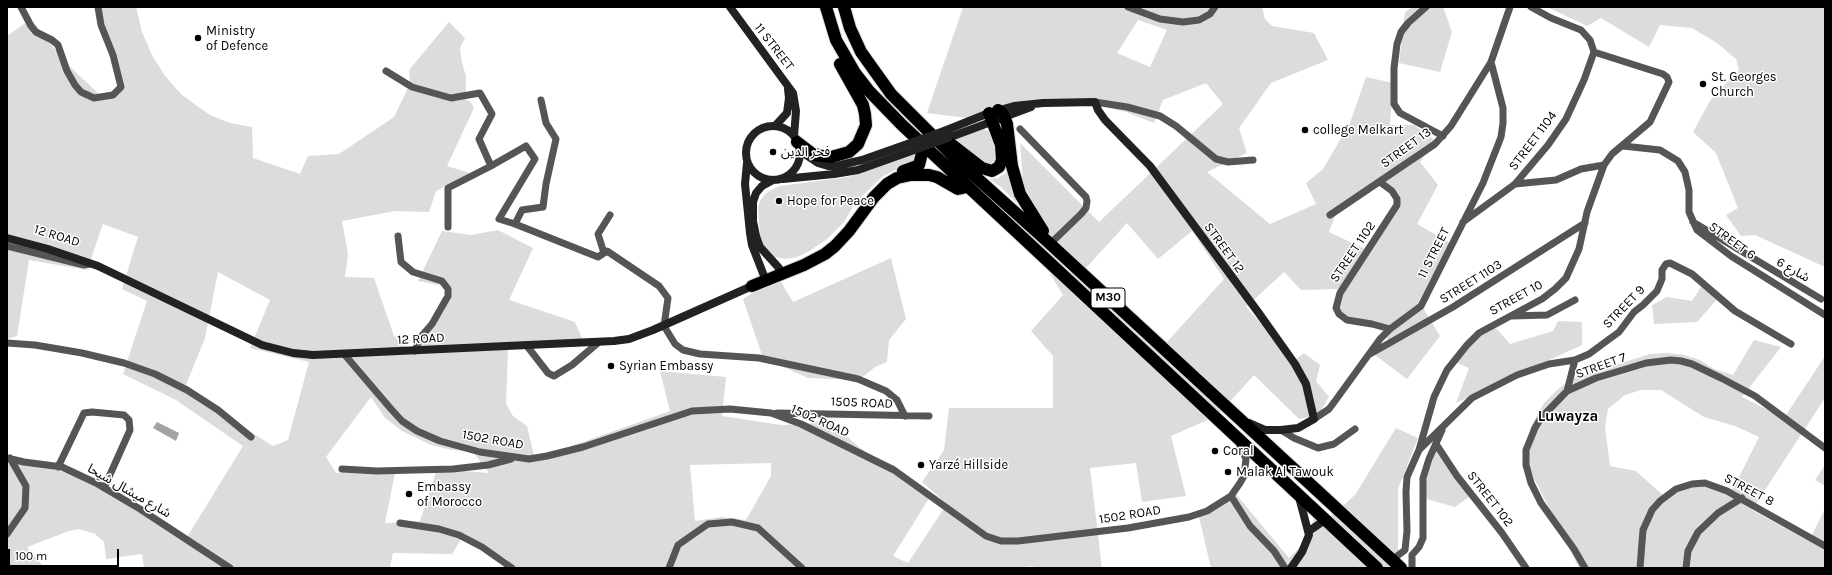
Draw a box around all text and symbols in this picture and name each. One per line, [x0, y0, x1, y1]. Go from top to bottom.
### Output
street label: 11 STREET [751, 20, 797, 74]
place label: Ministry of Defence [206, 23, 268, 54]
marker: Ministry of Defence [193, 33, 203, 43]
place label: St. Georges Church [1711, 69, 1777, 100]
marker: St. Georges Church [1698, 79, 1708, 89]
street label: STREET 1104 [1506, 108, 1560, 174]
place label: college Melkart [1313, 122, 1403, 138]
street label: STREET 13 [1378, 124, 1434, 172]
marker: college Melkart [1300, 125, 1310, 135]
place label: فخر الدين [781, 144, 830, 160]
marker: فخر الدين [768, 147, 778, 157]
place label: Hope for Peace [787, 193, 874, 209]
marker: Hope for Peace [774, 196, 784, 206]
street label: STREET 1102 [1327, 218, 1379, 286]
street label: STREET 6 [1706, 219, 1758, 263]
street label: STREET 12 [1201, 220, 1247, 276]
street label: 12 ROAD [32, 222, 82, 250]
street label: 11 STREET [1415, 225, 1453, 281]
street label: شارع 6 [1774, 254, 1812, 286]
street label: STREET 1103 [1437, 257, 1505, 307]
street label: STREET 10 [1487, 277, 1545, 319]
street label: STREET 9 [1600, 282, 1648, 332]
road number: M30 [1091, 288, 1125, 308]
street label: 12 ROAD [397, 330, 445, 348]
street label: STREET 7 [1574, 350, 1628, 382]
place label: Syrian Embassy [619, 358, 713, 374]
marker: Syrian Embassy [606, 361, 616, 371]
street label: 1505 ROAD [831, 394, 893, 412]
street label: 1502 ROAD [788, 401, 852, 441]
district label: Luwayza [1538, 408, 1598, 426]
street label: 1502 ROAD [461, 427, 525, 453]
place label: Coral [1223, 443, 1254, 459]
marker: Coral [1210, 446, 1220, 456]
place label: Yarzé Hillside [929, 457, 1008, 473]
marker: Yarzé Hillside [916, 460, 926, 470]
street label: شارع ميشال شيحا [84, 461, 174, 521]
place label: Malak Al Tawouk [1236, 464, 1334, 480]
marker: Malak Al Tawouk [1223, 467, 1233, 477]
street label: STREET 102 [1464, 468, 1516, 530]
street label: STREET 8 [1721, 470, 1777, 510]
place label: Embassy of Morocco [417, 479, 482, 510]
marker: Embassy of Morocco [404, 489, 414, 499]
street label: 1502 ROAD [1098, 502, 1162, 528]
scale bar [10, 541, 121, 567]
text: 100 m [15, 549, 47, 563]

